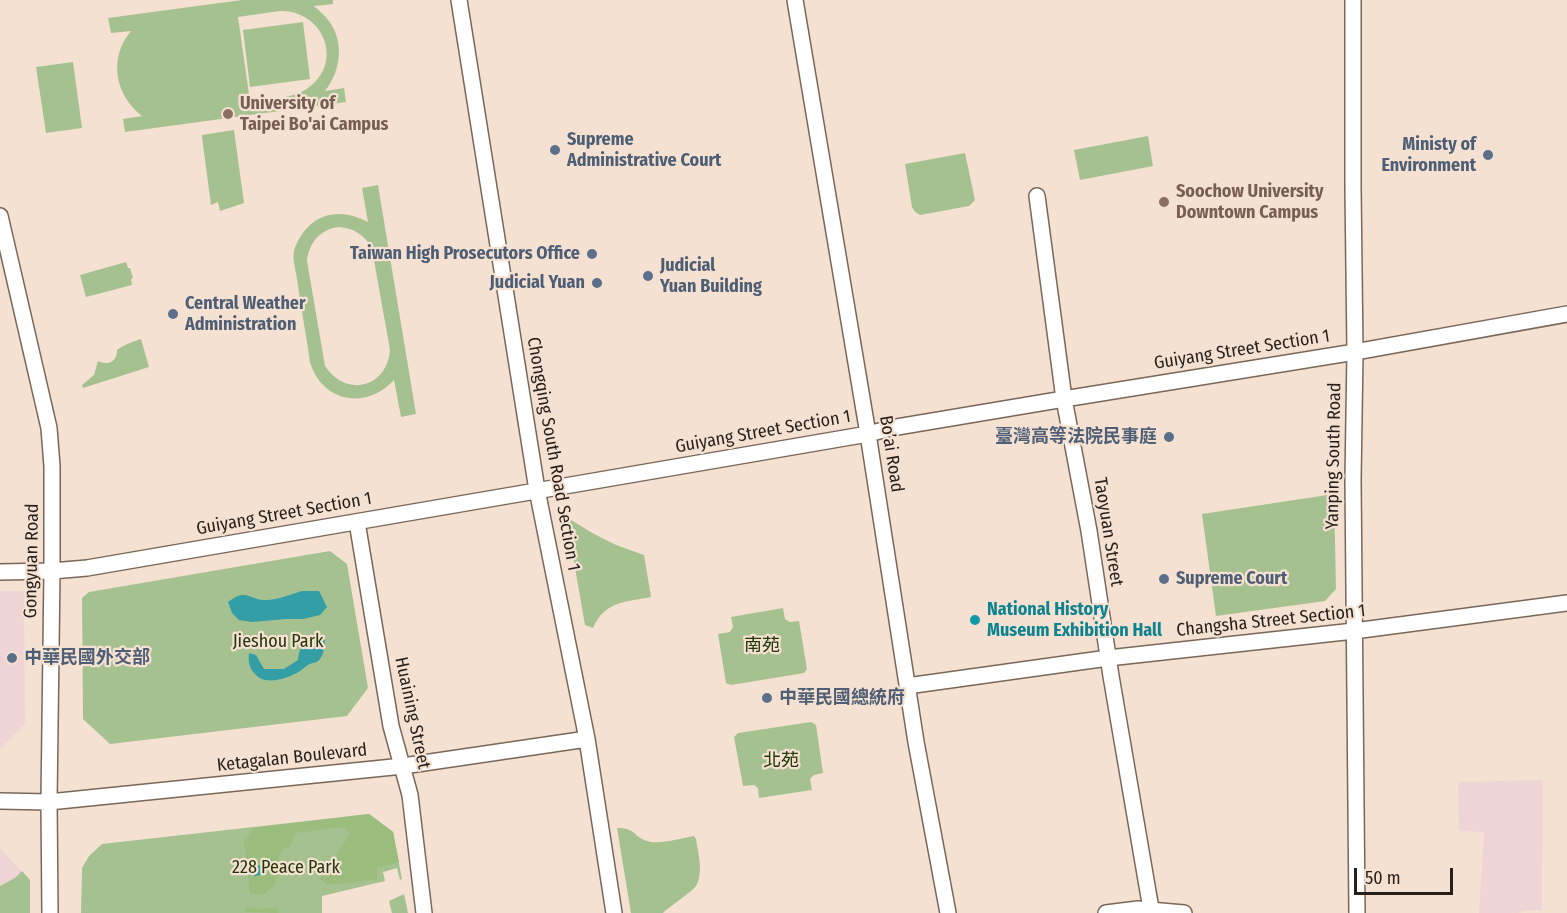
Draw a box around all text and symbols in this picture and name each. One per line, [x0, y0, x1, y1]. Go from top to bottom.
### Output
place label: University of Taipei Bo'ai Campus [240, 93, 388, 136]
marker: University of Taipei Bo'ai Campus [221, 107, 235, 121]
place label: Supreme Administrative Court [567, 129, 721, 172]
place label: Ministy of Environment [1381, 134, 1476, 176]
marker: Supreme Administrative Court [548, 143, 562, 157]
marker: Ministy of Environment [1481, 148, 1495, 162]
place label: Soochow University Downtown Campus [1176, 181, 1323, 224]
marker: Soochow University Downtown Campus [1157, 195, 1171, 209]
place label: Taiwan High Prosecutors Office [350, 243, 580, 265]
marker: Taiwan High Prosecutors Office [585, 247, 599, 261]
place label: Judicial Yuan Building [660, 255, 762, 298]
marker: Judicial Yuan Building [641, 269, 655, 283]
place label: Judicial Yuan [490, 272, 585, 294]
marker: Judicial Yuan [590, 276, 604, 290]
place label: Central Weather Administration [185, 293, 306, 336]
marker: Central Weather Administration [166, 307, 180, 321]
street label: Guiyang Street Section 1 [1153, 325, 1331, 375]
street label: Chongqing South Road Section 1 [522, 335, 584, 573]
street label: Yanping South Road [1322, 382, 1346, 530]
street label: Guiyang Street Section 1 [674, 406, 852, 458]
street label: Bo’ai Road [874, 414, 908, 494]
place label: 臺灣高等法院民事庭 [995, 426, 1157, 448]
marker: 臺灣高等法院民事庭 [1162, 430, 1176, 444]
street label: Taoyuan Street [1089, 476, 1127, 588]
street label: Guiyang Street Section 1 [195, 488, 373, 540]
street label: Gongyuan Road [20, 503, 44, 619]
place label: Supreme Court [1176, 568, 1287, 590]
marker: Supreme Court [1157, 572, 1171, 586]
place label: National History Museum Exhibition Hall [987, 599, 1162, 642]
street label: Changsha Street Section 1 [1175, 600, 1367, 642]
marker: National History Museum Exhibition Hall [968, 613, 982, 627]
park label: Jieshou Park [233, 631, 323, 653]
park label: 南苑 [744, 635, 780, 657]
place label: 中華民國外交部 [24, 647, 150, 669]
marker: 中華民國外交部 [5, 651, 19, 665]
street label: Huaining Street [390, 655, 434, 771]
place label: 中華民國總統府 [779, 687, 905, 709]
marker: 中華民國總統府 [760, 691, 774, 705]
street label: Ketagalan Boulevard [216, 739, 368, 777]
park label: 北苑 [763, 750, 799, 772]
scale bar [1357, 856, 1456, 894]
park label: 228 Peace Park [232, 857, 340, 879]
text: 50 m [1365, 867, 1401, 889]

